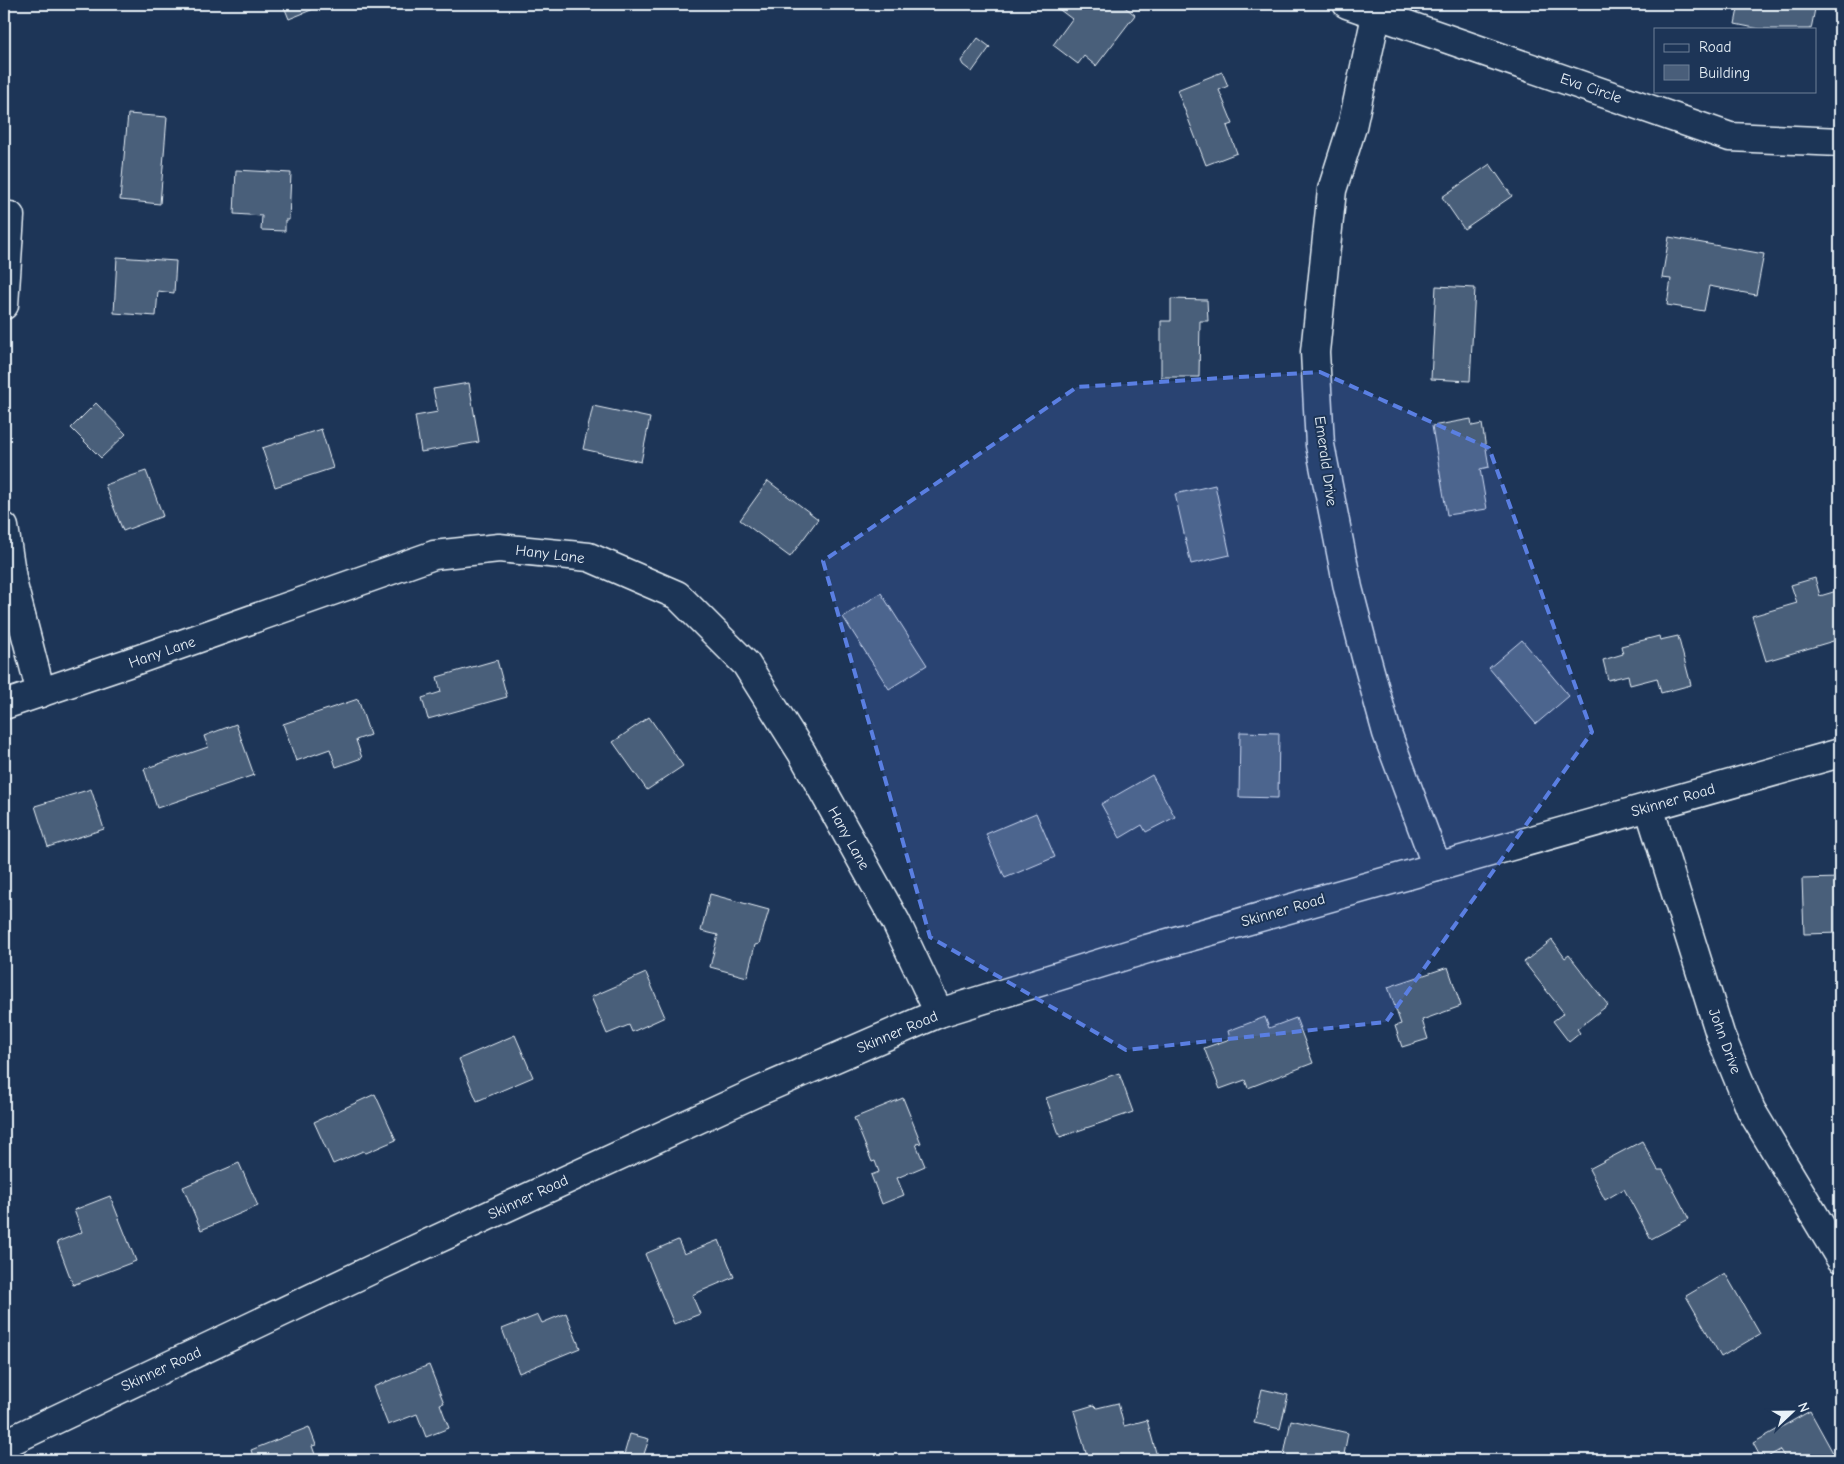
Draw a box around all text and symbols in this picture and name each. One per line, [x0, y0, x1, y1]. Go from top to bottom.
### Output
legend [1654, 28, 1816, 92]
text: Road [1699, 38, 1731, 56]
text: Building [1699, 64, 1750, 82]
street label: Eva Circle [1558, 69, 1625, 107]
street label: Emerald Drive [1311, 415, 1341, 508]
street label: Hany Lane [514, 541, 586, 567]
street label: Hany Lane [126, 632, 198, 672]
street label: Skinner Road [1629, 779, 1717, 821]
street label: Hany Lane [824, 803, 874, 873]
street label: Skinner Road [1239, 889, 1327, 931]
street label: John Drive [1705, 1006, 1745, 1077]
street label: Skinner Road [854, 1007, 940, 1057]
street label: Skinner Road [485, 1171, 571, 1223]
street label: Skinner Road [118, 1343, 204, 1395]
north arrow [1766, 1386, 1816, 1436]
text: N [1794, 1400, 1813, 1415]

